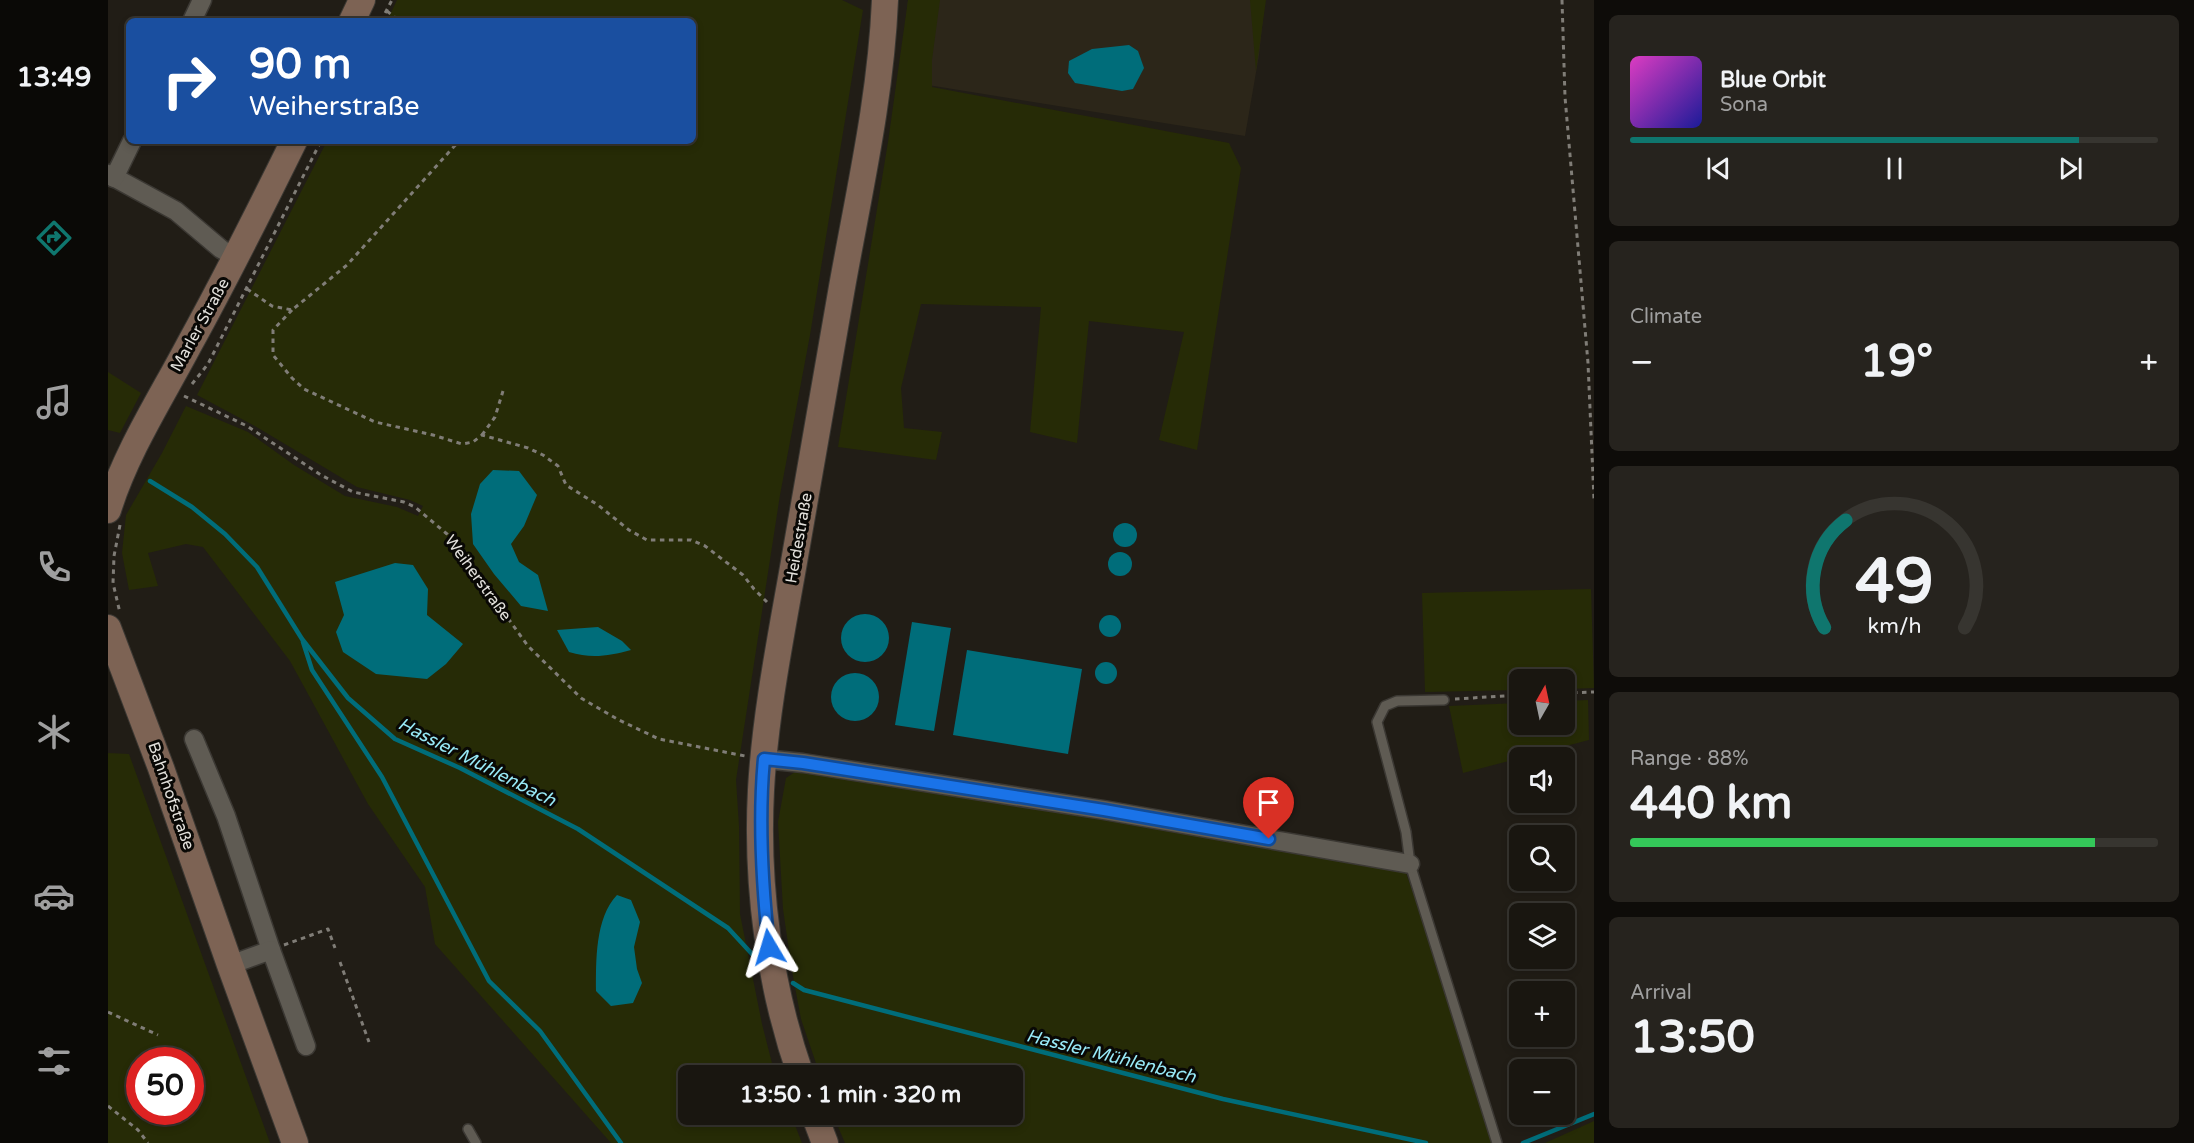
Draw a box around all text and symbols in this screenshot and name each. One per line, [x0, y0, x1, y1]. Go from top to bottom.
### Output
text: 90 m [249, 39, 351, 90]
icon: right [150, 42, 228, 120]
text: 13:49 [17, 61, 91, 94]
text: Blue Orbit [1720, 67, 1826, 93]
text: Weiherstraße [249, 90, 420, 123]
text: Sona [1720, 93, 1768, 117]
icon: previous [1702, 152, 1735, 185]
icon: pause [1878, 152, 1911, 185]
icon: next [2054, 152, 2087, 185]
icon: directions [33, 217, 75, 259]
street label: Marler Straße [166, 275, 234, 375]
text: Climate [1630, 305, 1702, 329]
text: 19° [1860, 335, 1933, 389]
text: − [1630, 343, 1654, 382]
text: + [2139, 343, 2158, 382]
icon: music [33, 381, 75, 423]
street label: Heidestraße [781, 491, 817, 585]
street label: Weiherstraße [440, 531, 516, 625]
icon: phone [33, 546, 75, 588]
text: 49 [1855, 546, 1933, 621]
text: km/h [1867, 614, 1921, 640]
north arrow [1509, 669, 1575, 735]
map controls [1509, 669, 1575, 1125]
icon: climate [33, 711, 75, 753]
water label: Hassler Mühlenbach [394, 713, 560, 812]
street label: Bahnhofstraße [143, 739, 199, 853]
button: sound [1509, 747, 1575, 813]
text: Range · 88% [1630, 747, 1749, 771]
pin [1243, 777, 1294, 839]
text: 440 km [1630, 777, 1792, 831]
icon: arrive [1252, 786, 1285, 819]
button: search [1509, 825, 1575, 891]
icon: car [33, 875, 75, 917]
button: layers [1509, 903, 1575, 969]
position arrow [737, 915, 801, 979]
button: + [1509, 981, 1575, 1047]
text: Arrival [1630, 981, 1692, 1005]
text: 13:50 [1630, 1011, 1755, 1065]
water label: Hassler Mühlenbach [1024, 1024, 1199, 1088]
icon: filters [33, 1040, 75, 1082]
speed limit sign: 50 [126, 1047, 204, 1125]
button: − [1509, 1059, 1575, 1125]
text: 13:50 · 1 min · 320 m [740, 1082, 961, 1108]

